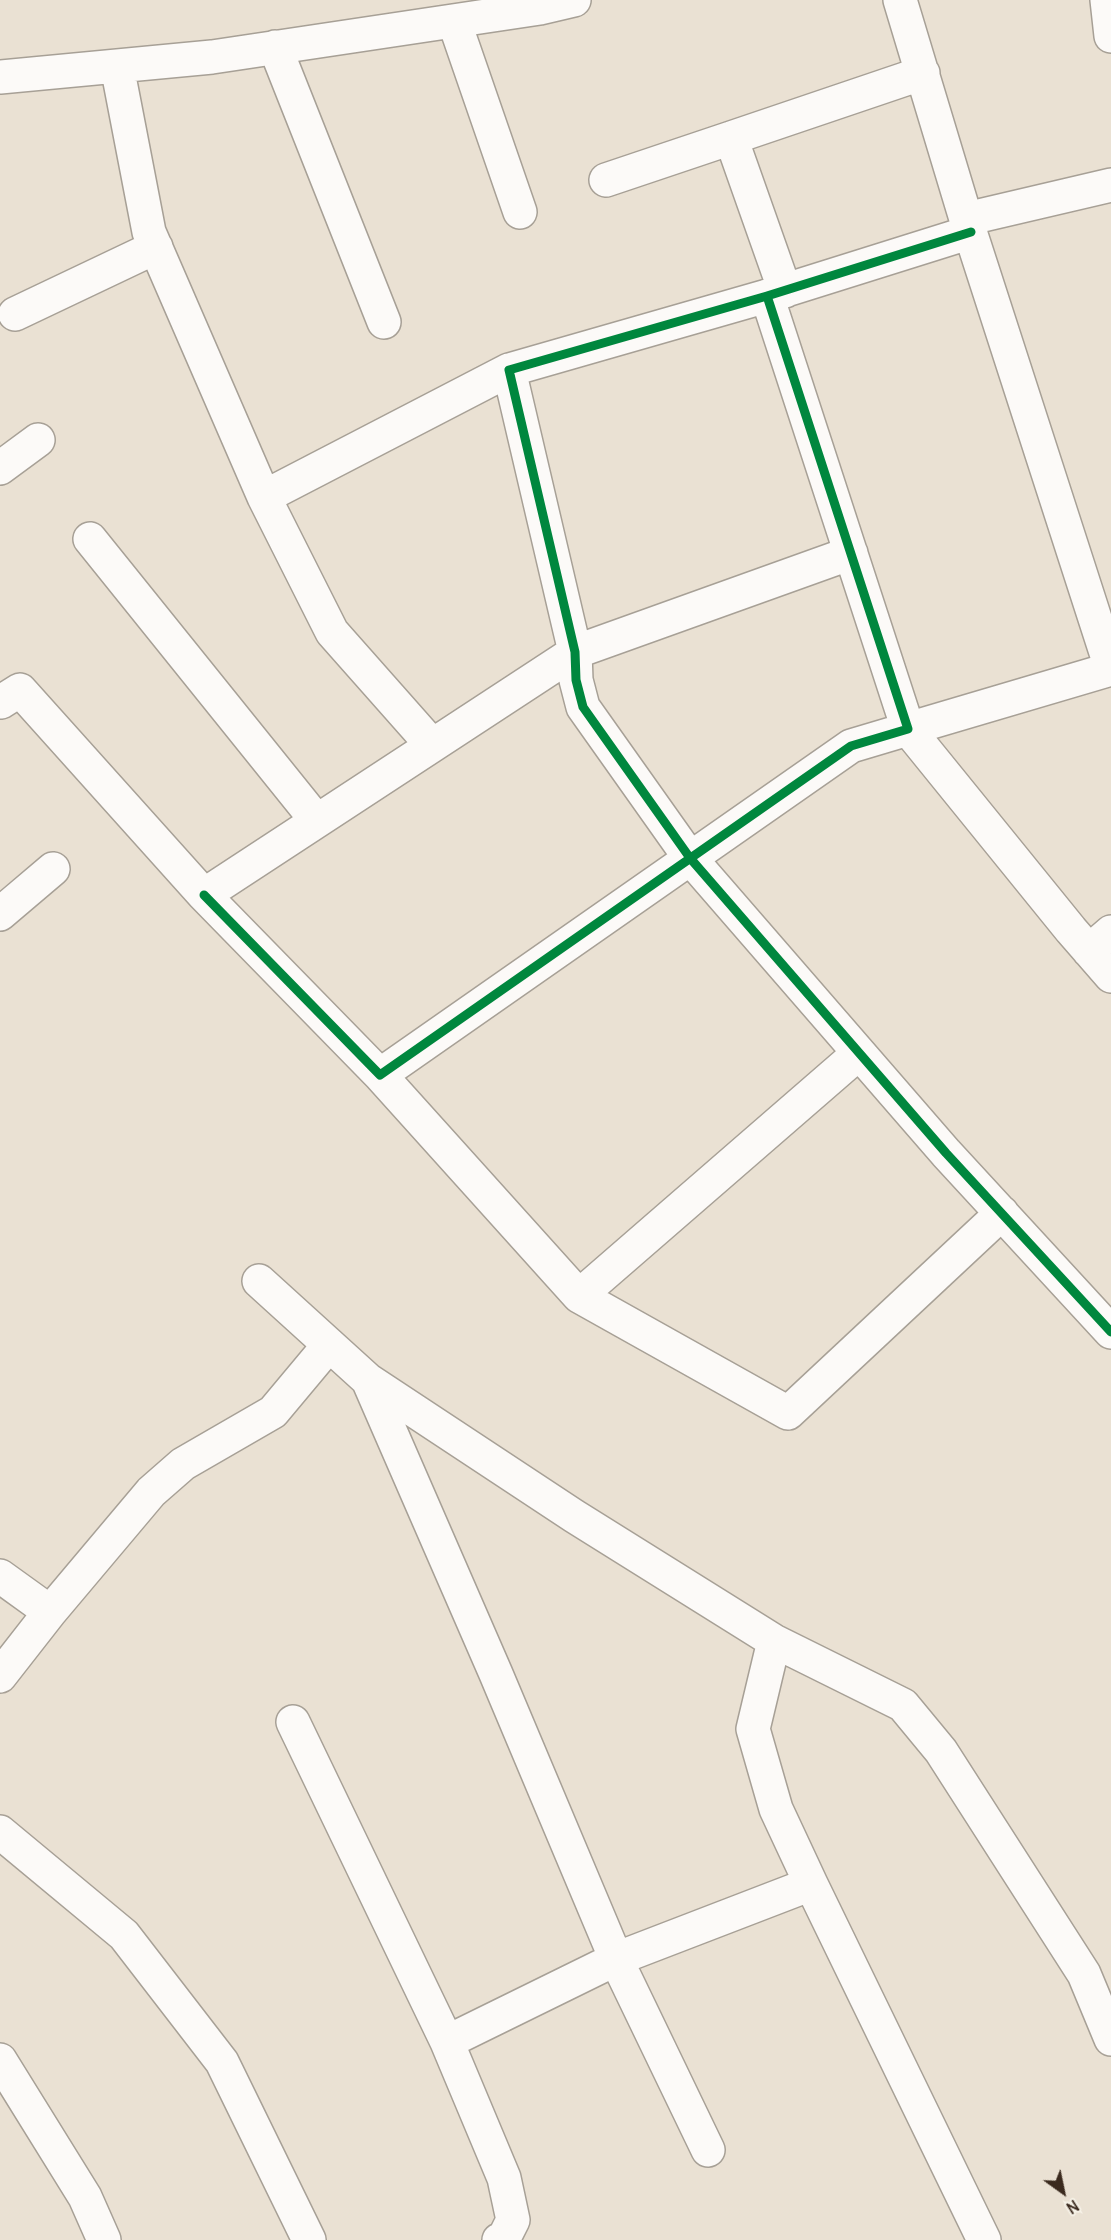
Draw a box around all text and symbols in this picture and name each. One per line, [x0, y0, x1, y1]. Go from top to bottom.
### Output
north arrow [1033, 2162, 1093, 2222]
text: N [1063, 2196, 1083, 2218]

